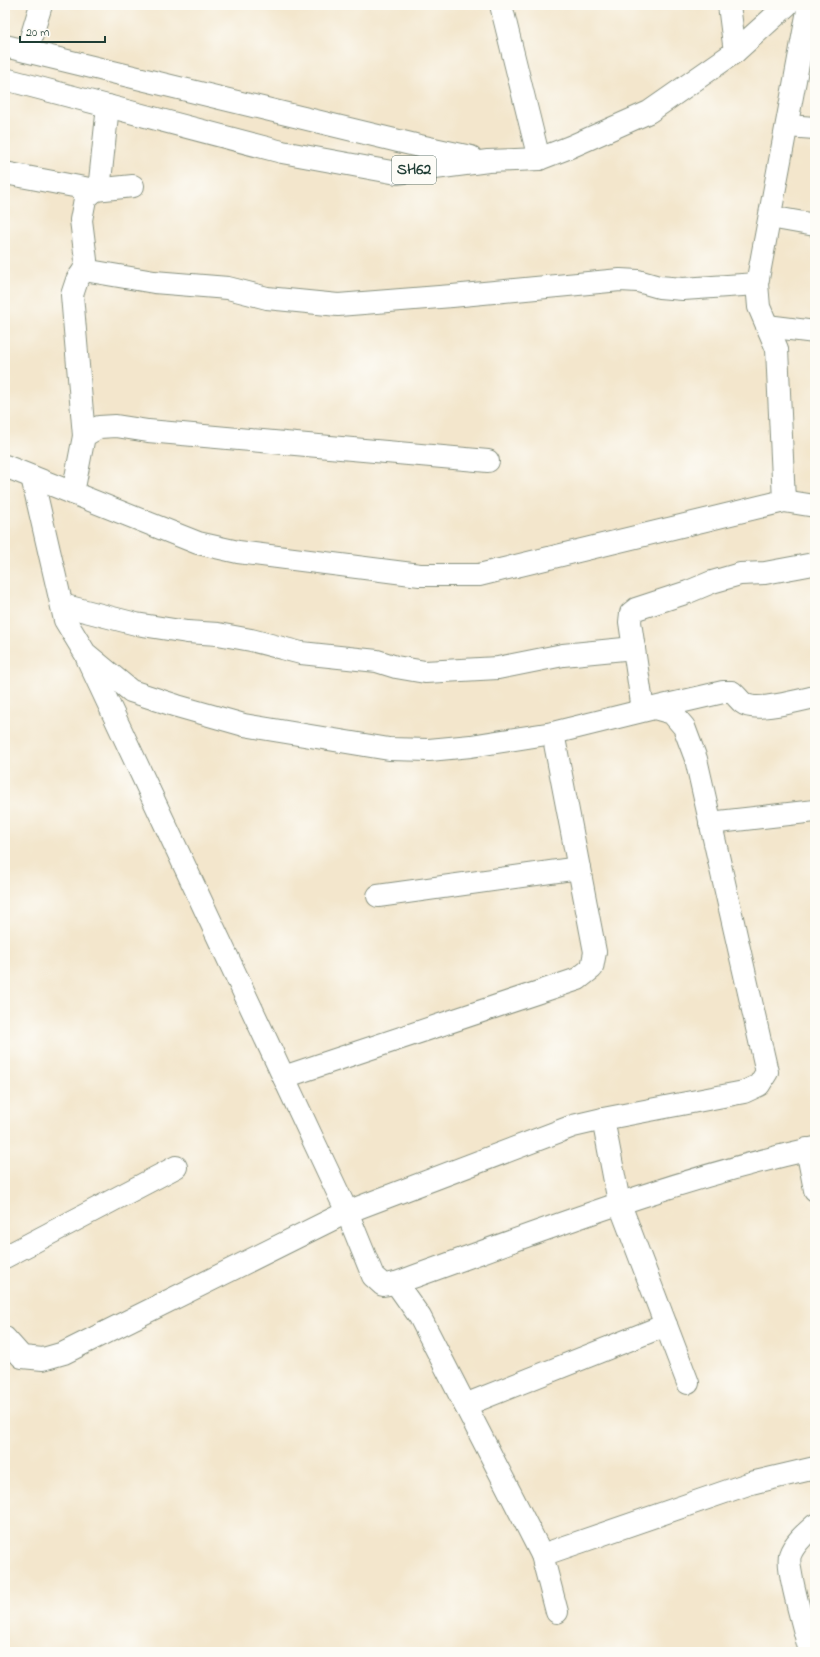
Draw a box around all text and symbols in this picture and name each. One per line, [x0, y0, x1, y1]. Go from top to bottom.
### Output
scale bar [20, 18, 105, 44]
text: 20 m [26, 24, 49, 42]
road number: SH62 [392, 156, 436, 184]

